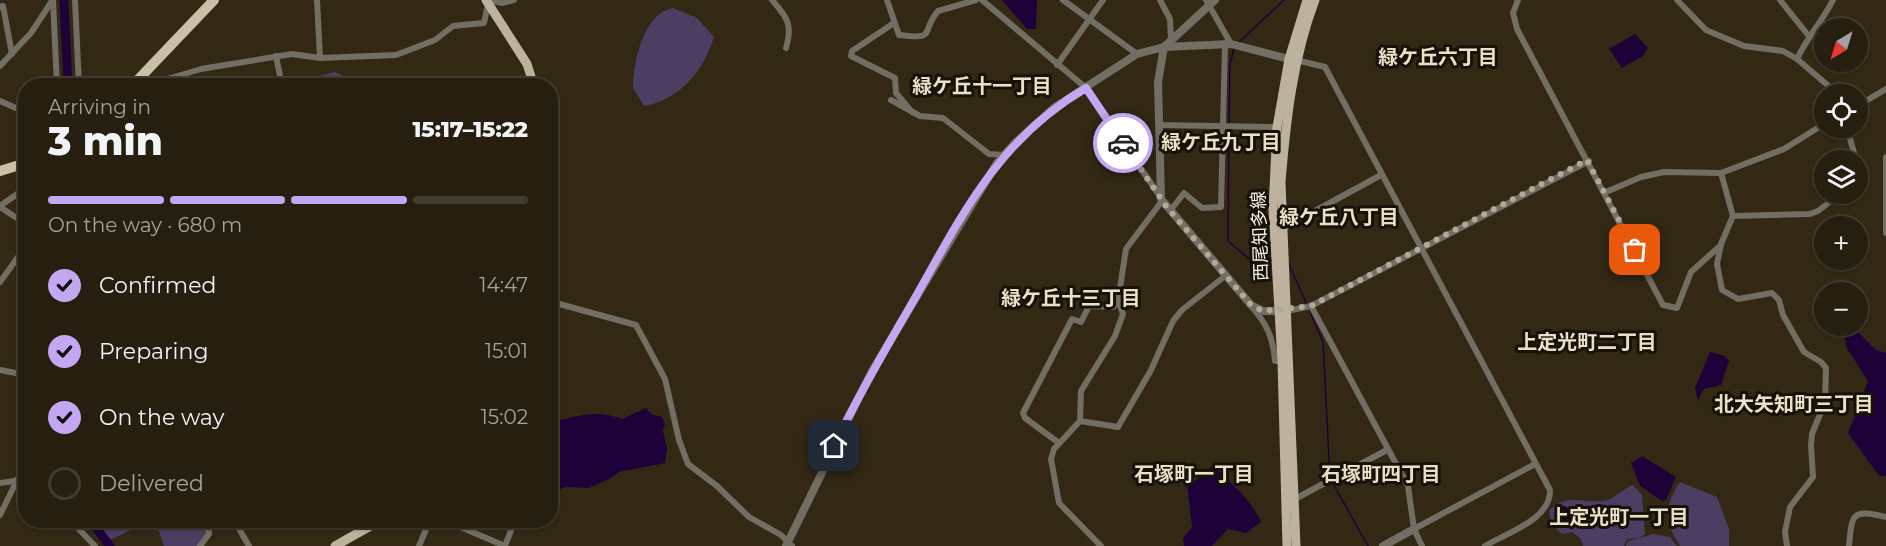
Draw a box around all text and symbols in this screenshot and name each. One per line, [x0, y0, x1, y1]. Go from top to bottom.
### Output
north arrow [1814, 18, 1868, 72]
map controls [1814, 18, 1868, 336]
district label: 緑ケ丘六丁目 [1378, 45, 1498, 69]
district label: 緑ケ丘十一丁目 [912, 74, 1052, 98]
button: locate [1814, 84, 1868, 138]
text: Arriving in [48, 95, 151, 119]
courier [1093, 113, 1153, 173]
text: 15:17–15:22 [412, 116, 528, 143]
text: 3 min [48, 117, 163, 165]
icon: car [1107, 127, 1140, 160]
district label: 緑ケ丘九丁目 [1161, 130, 1281, 154]
button: layers [1814, 150, 1868, 204]
street label: 西尾知多線 [1247, 191, 1273, 281]
district label: 緑ケ丘八丁目 [1279, 205, 1399, 229]
text: On the way · 680 m [48, 213, 242, 237]
button: + [1814, 216, 1868, 270]
pin [1609, 224, 1660, 275]
icon: bag [1618, 233, 1651, 266]
icon: check [48, 269, 81, 302]
text: Confirmed [99, 272, 216, 299]
text: 14:47 [479, 273, 528, 297]
button: − [1814, 282, 1868, 336]
district label: 緑ケ丘十三丁目 [1001, 286, 1141, 310]
district label: 上定光町二丁目 [1517, 330, 1657, 354]
icon: check [48, 335, 81, 368]
text: Preparing [99, 338, 208, 365]
text: 15:01 [485, 339, 528, 363]
district label: 北大矢知町三丁目 [1714, 392, 1874, 416]
icon: check [48, 401, 81, 434]
text: On the way [99, 404, 224, 431]
text: 15:02 [481, 405, 528, 429]
pin [808, 420, 859, 471]
icon: home [817, 429, 850, 462]
district label: 石塚町一丁目 [1134, 462, 1254, 486]
district label: 石塚町四丁目 [1321, 462, 1441, 486]
text: Delivered [99, 470, 204, 497]
district label: 上定光町一丁目 [1549, 505, 1689, 529]

